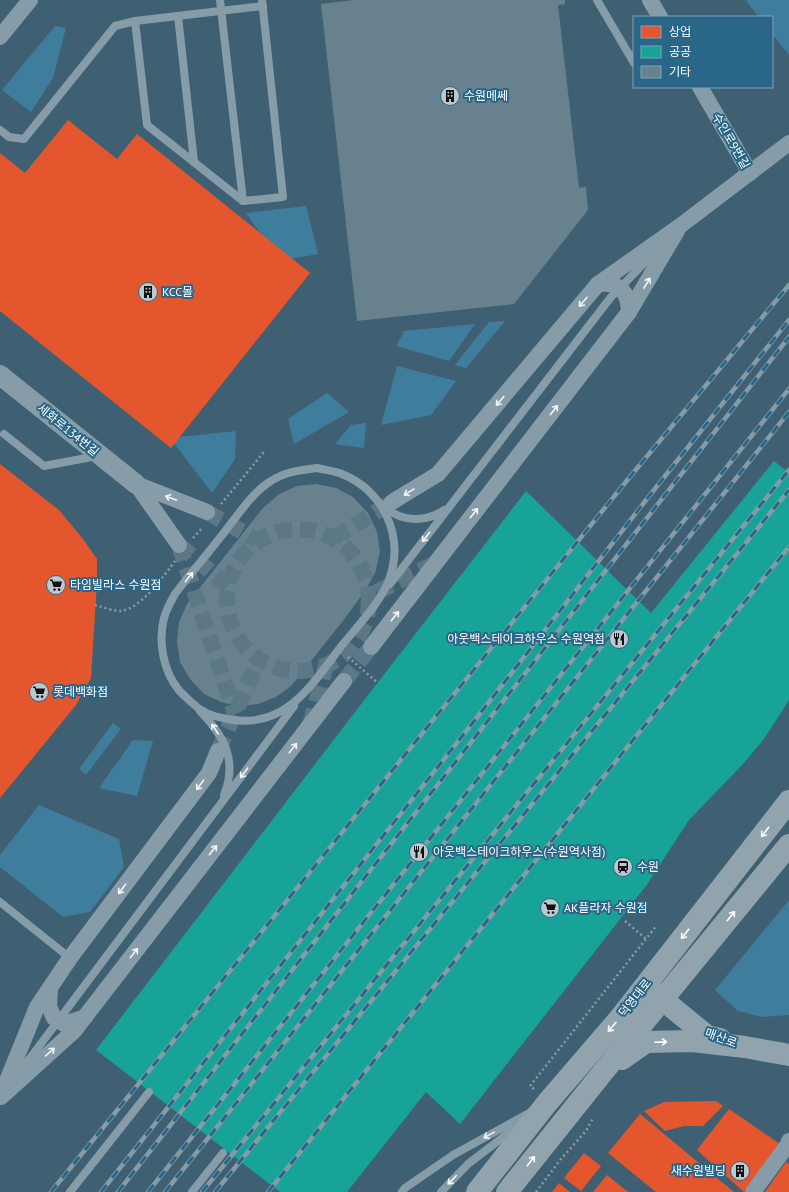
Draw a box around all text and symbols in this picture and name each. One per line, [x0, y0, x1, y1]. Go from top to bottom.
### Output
legend [633, 16, 773, 88]
text: 상업 [669, 24, 691, 39]
text: 공공 [669, 44, 691, 59]
text: 기타 [669, 64, 691, 79]
building icon: 수원메쎄 [439, 85, 461, 107]
place label: 수원메쎄 [464, 88, 508, 103]
street label: 수인로9번길 [710, 110, 753, 171]
one-way arrow [643, 277, 651, 289]
building icon: KCC몰 [137, 281, 159, 303]
place label: KCC몰 [162, 284, 193, 299]
one-way arrow [579, 296, 588, 307]
one-way arrow [495, 396, 504, 406]
street label: 세화로134번길 [35, 400, 102, 459]
one-way arrow [549, 405, 558, 416]
one-way arrow [404, 488, 415, 496]
one-way arrow [166, 493, 178, 501]
one-way arrow [470, 508, 479, 519]
one-way arrow [422, 532, 430, 543]
one-way arrow [185, 572, 194, 582]
supermarket icon: 타임빌라스 수원점 [45, 574, 67, 596]
place label: 타임빌라스 수원점 [70, 577, 162, 592]
one-way arrow [390, 610, 399, 621]
restaurant icon: 아웃백스테이크하우스 수원역점 [608, 628, 630, 650]
place label: 아웃백스테이크하우스 수원역점 [447, 631, 605, 646]
supermarket icon: 롯데백화점 [28, 681, 50, 703]
place label: 롯데백화점 [53, 684, 108, 699]
one-way arrow [211, 724, 219, 735]
one-way arrow [289, 742, 297, 753]
one-way arrow [240, 767, 249, 778]
one-way arrow [196, 779, 204, 790]
one-way arrow [761, 826, 769, 837]
restaurant icon: 아웃백스테이크하우스(수원역사점) [408, 841, 430, 863]
place label: 아웃백스테이크하우스(수원역사점) [433, 844, 605, 859]
one-way arrow [209, 845, 218, 856]
station icon: 수원 [612, 856, 634, 878]
place label: 수원 [637, 859, 659, 874]
one-way arrow [118, 883, 126, 894]
supermarket icon: AK플라자 수원점 [539, 897, 561, 919]
place label: AK플라자 수원점 [564, 900, 648, 915]
one-way arrow [727, 910, 735, 921]
one-way arrow [681, 929, 689, 940]
one-way arrow [130, 948, 138, 959]
street label: 덕영대로 [615, 976, 654, 1020]
one-way arrow [608, 1022, 617, 1032]
street label: 매산로 [703, 1025, 739, 1050]
one-way arrow [654, 1038, 667, 1045]
one-way arrow [45, 1048, 56, 1057]
one-way arrow [483, 1132, 495, 1140]
one-way arrow [527, 1156, 536, 1167]
building icon: 새수원빌딩 [729, 1160, 751, 1182]
place label: 새수원빌딩 [671, 1163, 726, 1178]
one-way arrow [447, 1175, 457, 1185]

